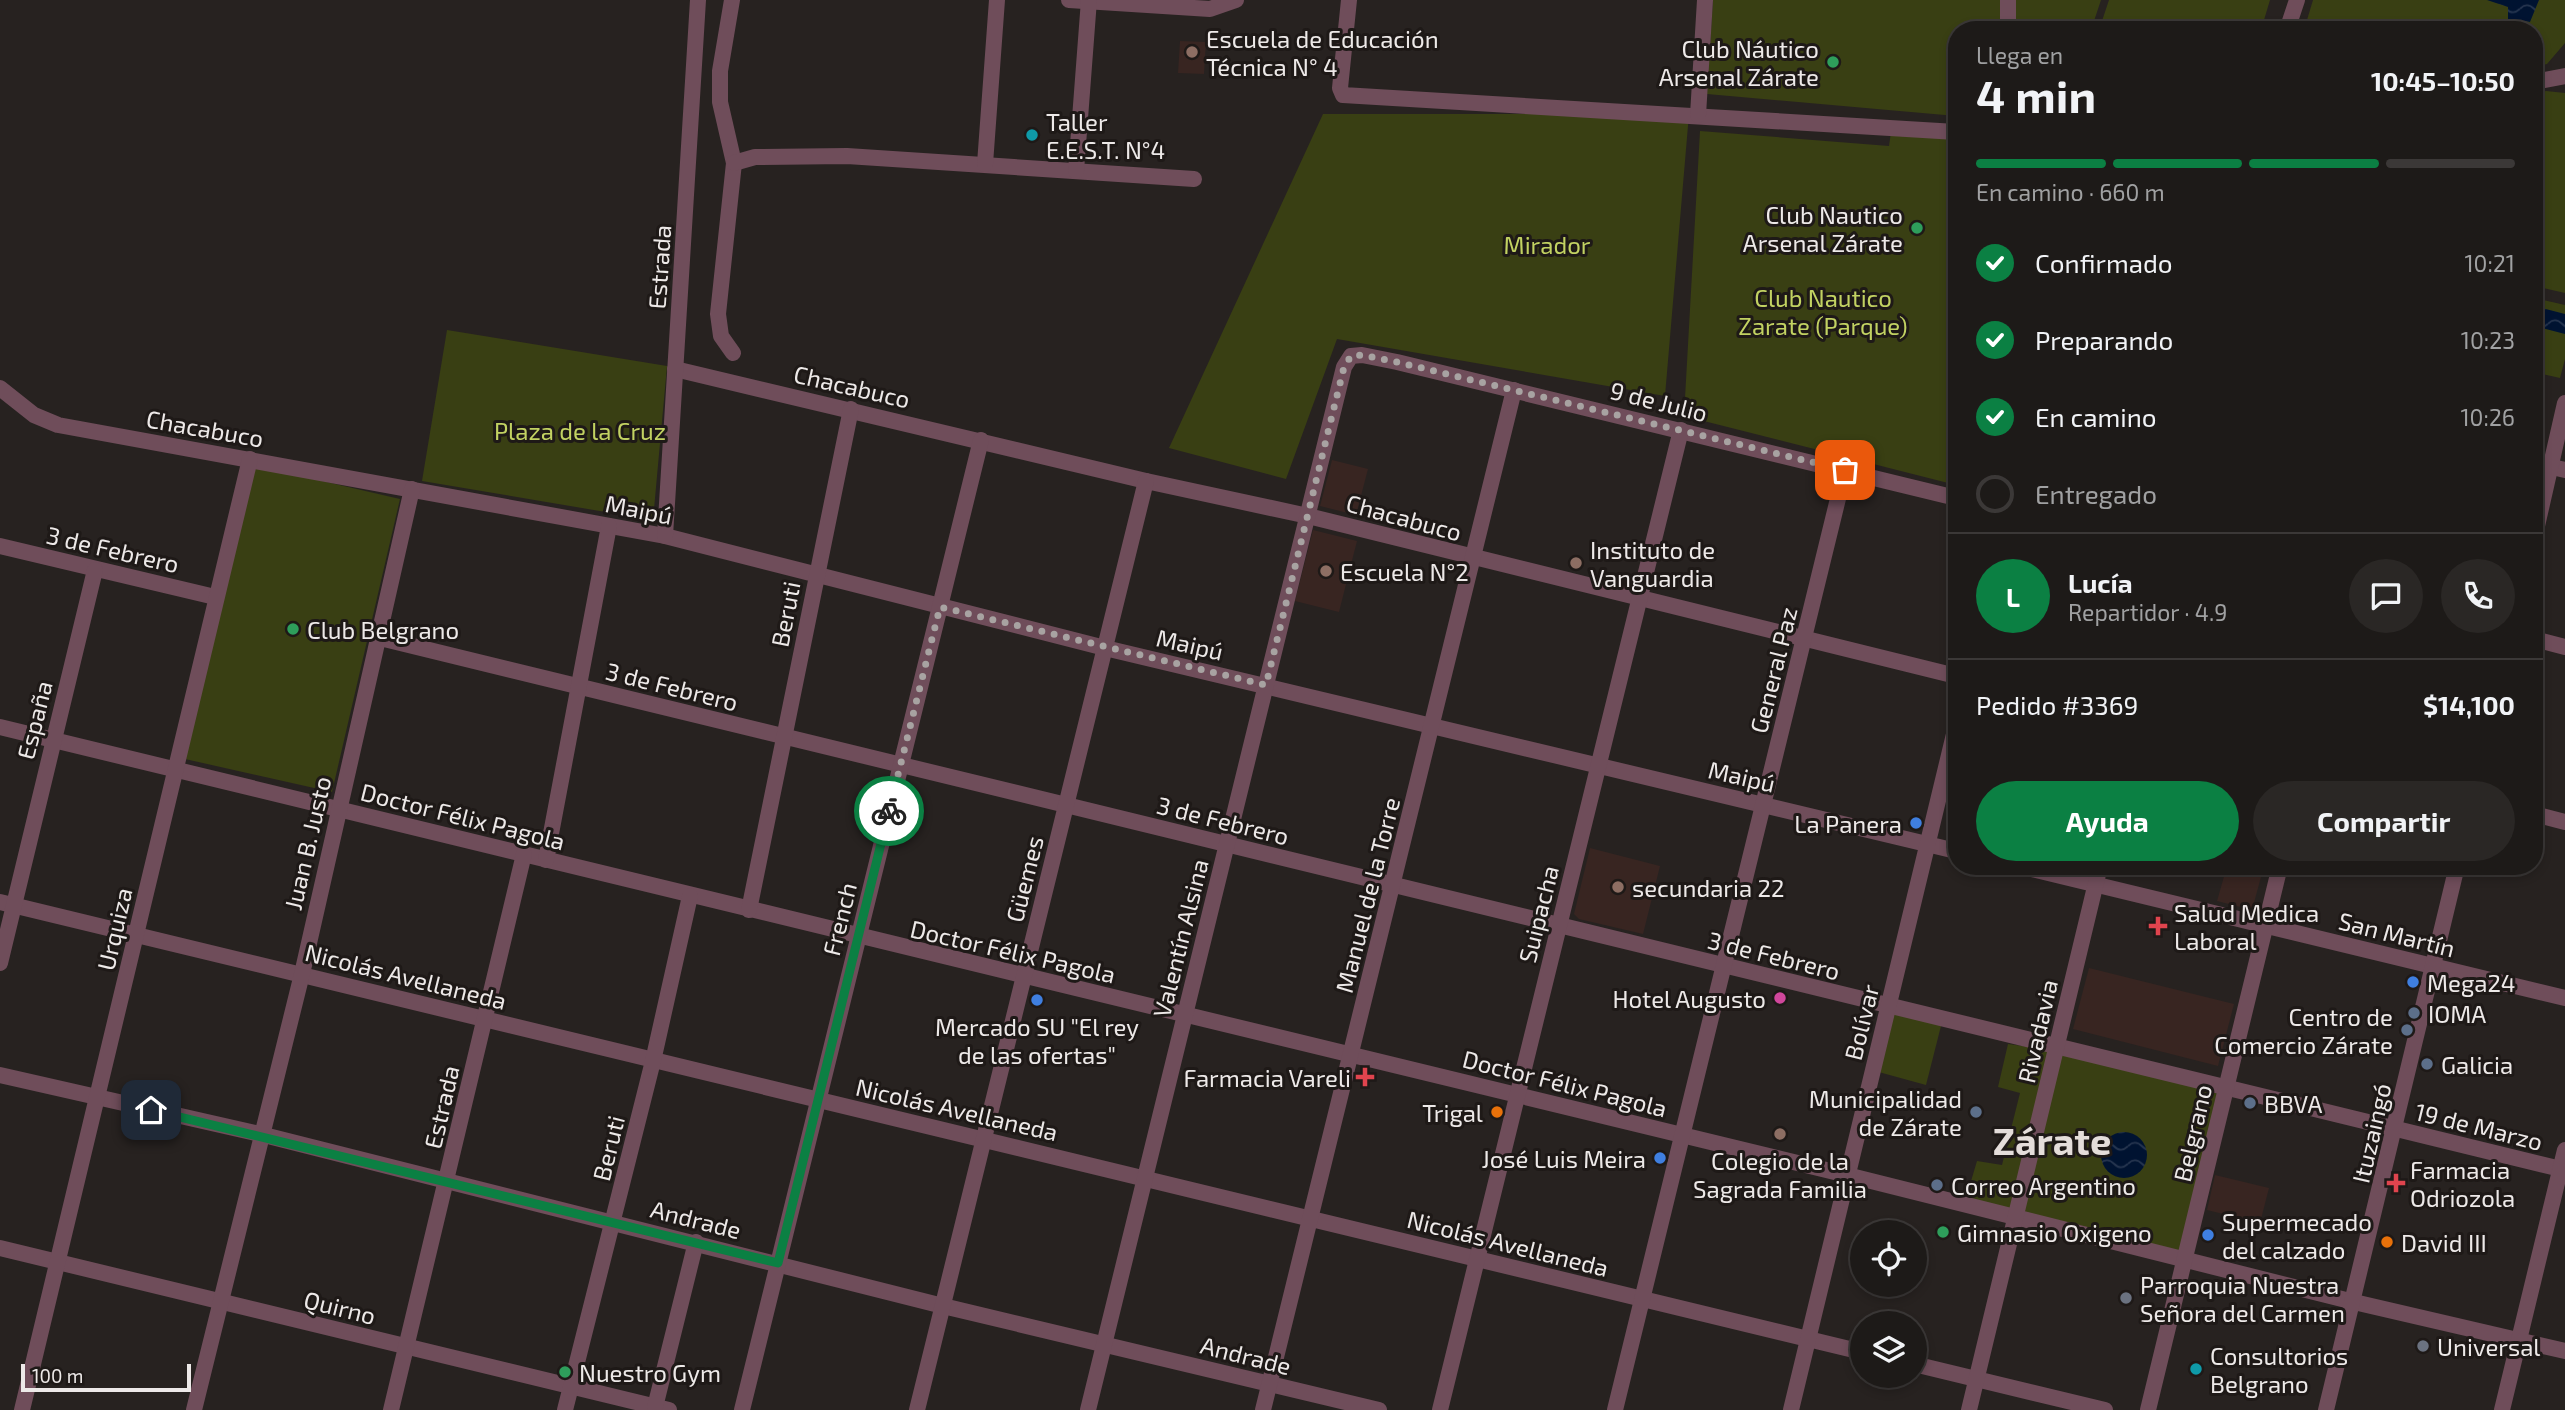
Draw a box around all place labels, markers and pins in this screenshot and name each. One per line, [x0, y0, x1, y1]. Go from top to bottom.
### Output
place label: Escuela de Educación Técnica N° 4 [1206, 24, 1439, 81]
place label: Club Náutico Arsenal Zárate [1659, 34, 1819, 91]
marker: Escuela de Educación Técnica N° 4 [1184, 44, 1200, 60]
marker: Club Náutico Arsenal Zárate [1825, 54, 1841, 70]
place label: Taller E.E.S.T. N°4 [1046, 107, 1165, 164]
marker: Taller E.E.S.T. N°4 [1024, 127, 1040, 143]
place label: Club Nautico Arsenal Zárate [1743, 200, 1903, 257]
marker: Club Nautico Arsenal Zárate [1909, 220, 1925, 236]
pin [1815, 440, 1875, 500]
place label: Instituto de Vanguardia [1590, 535, 1715, 592]
marker: Instituto de Vanguardia [1568, 555, 1584, 571]
place label: Escuela N°2 [1340, 557, 1469, 586]
marker: Escuela N°2 [1318, 563, 1334, 579]
place label: Club Belgrano [307, 615, 459, 644]
marker: Club Belgrano [285, 621, 301, 637]
place label: La Panera [1794, 809, 1902, 838]
marker: La Panera [1908, 815, 1924, 831]
place label: secundaria 22 [1632, 873, 1784, 902]
marker: secundaria 22 [1610, 879, 1626, 895]
place label: Salud Medica Laboral [2174, 898, 2319, 955]
marker: Salud Medica Laboral [2148, 916, 2168, 936]
place label: Mega24 [2427, 968, 2516, 997]
marker: Mega24 [2405, 974, 2421, 990]
place label: Hotel Augusto [1612, 984, 1766, 1013]
marker: Hotel Augusto [1772, 990, 1788, 1006]
marker: Mercado SU "El rey de las ofertas" [1029, 992, 1045, 1008]
place label: IOMA [2428, 999, 2486, 1028]
place label: Centro de Comercio Zárate [2214, 1002, 2393, 1059]
marker: IOMA [2406, 1005, 2422, 1021]
place label: Mercado SU "El rey de las ofertas" [935, 1012, 1139, 1069]
marker: Centro de Comercio Zárate [2399, 1022, 2415, 1038]
place label: Galicia [2441, 1050, 2513, 1079]
marker: Galicia [2419, 1056, 2435, 1072]
place label: Farmacia Vareli [1184, 1063, 1351, 1092]
marker: Farmacia Vareli [1357, 1069, 1373, 1085]
pin [121, 1080, 181, 1140]
place label: Municipalidad de Zárate [1809, 1084, 1962, 1141]
place label: BBVA [2264, 1089, 2322, 1118]
marker: BBVA [2242, 1095, 2258, 1111]
place label: Trigal [1422, 1098, 1483, 1127]
marker: Trigal [1489, 1104, 1505, 1120]
marker: Municipalidad de Zárate [1968, 1104, 1984, 1120]
marker: Colegio de la Sagrada Familia [1772, 1126, 1788, 1142]
place label: José Luis Meira [1482, 1144, 1646, 1173]
place label: Colegio de la Sagrada Familia [1693, 1146, 1867, 1203]
marker: José Luis Meira [1652, 1150, 1668, 1166]
place label: Farmacia Odriozola [2410, 1155, 2515, 1212]
place label: Correo Argentino [1951, 1171, 2136, 1200]
marker: Farmacia Odriozola [2388, 1175, 2404, 1191]
marker: Correo Argentino [1929, 1177, 1945, 1193]
place label: Supermecado del calzado [2222, 1207, 2372, 1264]
place label: Gimnasio Oxigeno [1957, 1218, 2152, 1247]
marker: Gimnasio Oxigeno [1935, 1224, 1951, 1240]
marker: Supermecado del calzado [2200, 1227, 2216, 1243]
place label: David III [2401, 1228, 2487, 1257]
marker: David III [2379, 1234, 2395, 1250]
place label: Parroquia Nuestra Señora del Carmen [2140, 1270, 2345, 1327]
marker: Parroquia Nuestra Señora del Carmen [2118, 1290, 2134, 1306]
place label: Universal [2437, 1332, 2540, 1361]
marker: Universal [2415, 1338, 2431, 1354]
place label: Consultorios Belgrano [2210, 1341, 2348, 1398]
place label: Nuestro Gym [579, 1358, 721, 1387]
marker: Consultorios Belgrano [2188, 1361, 2204, 1377]
marker: Nuestro Gym [557, 1364, 573, 1380]

